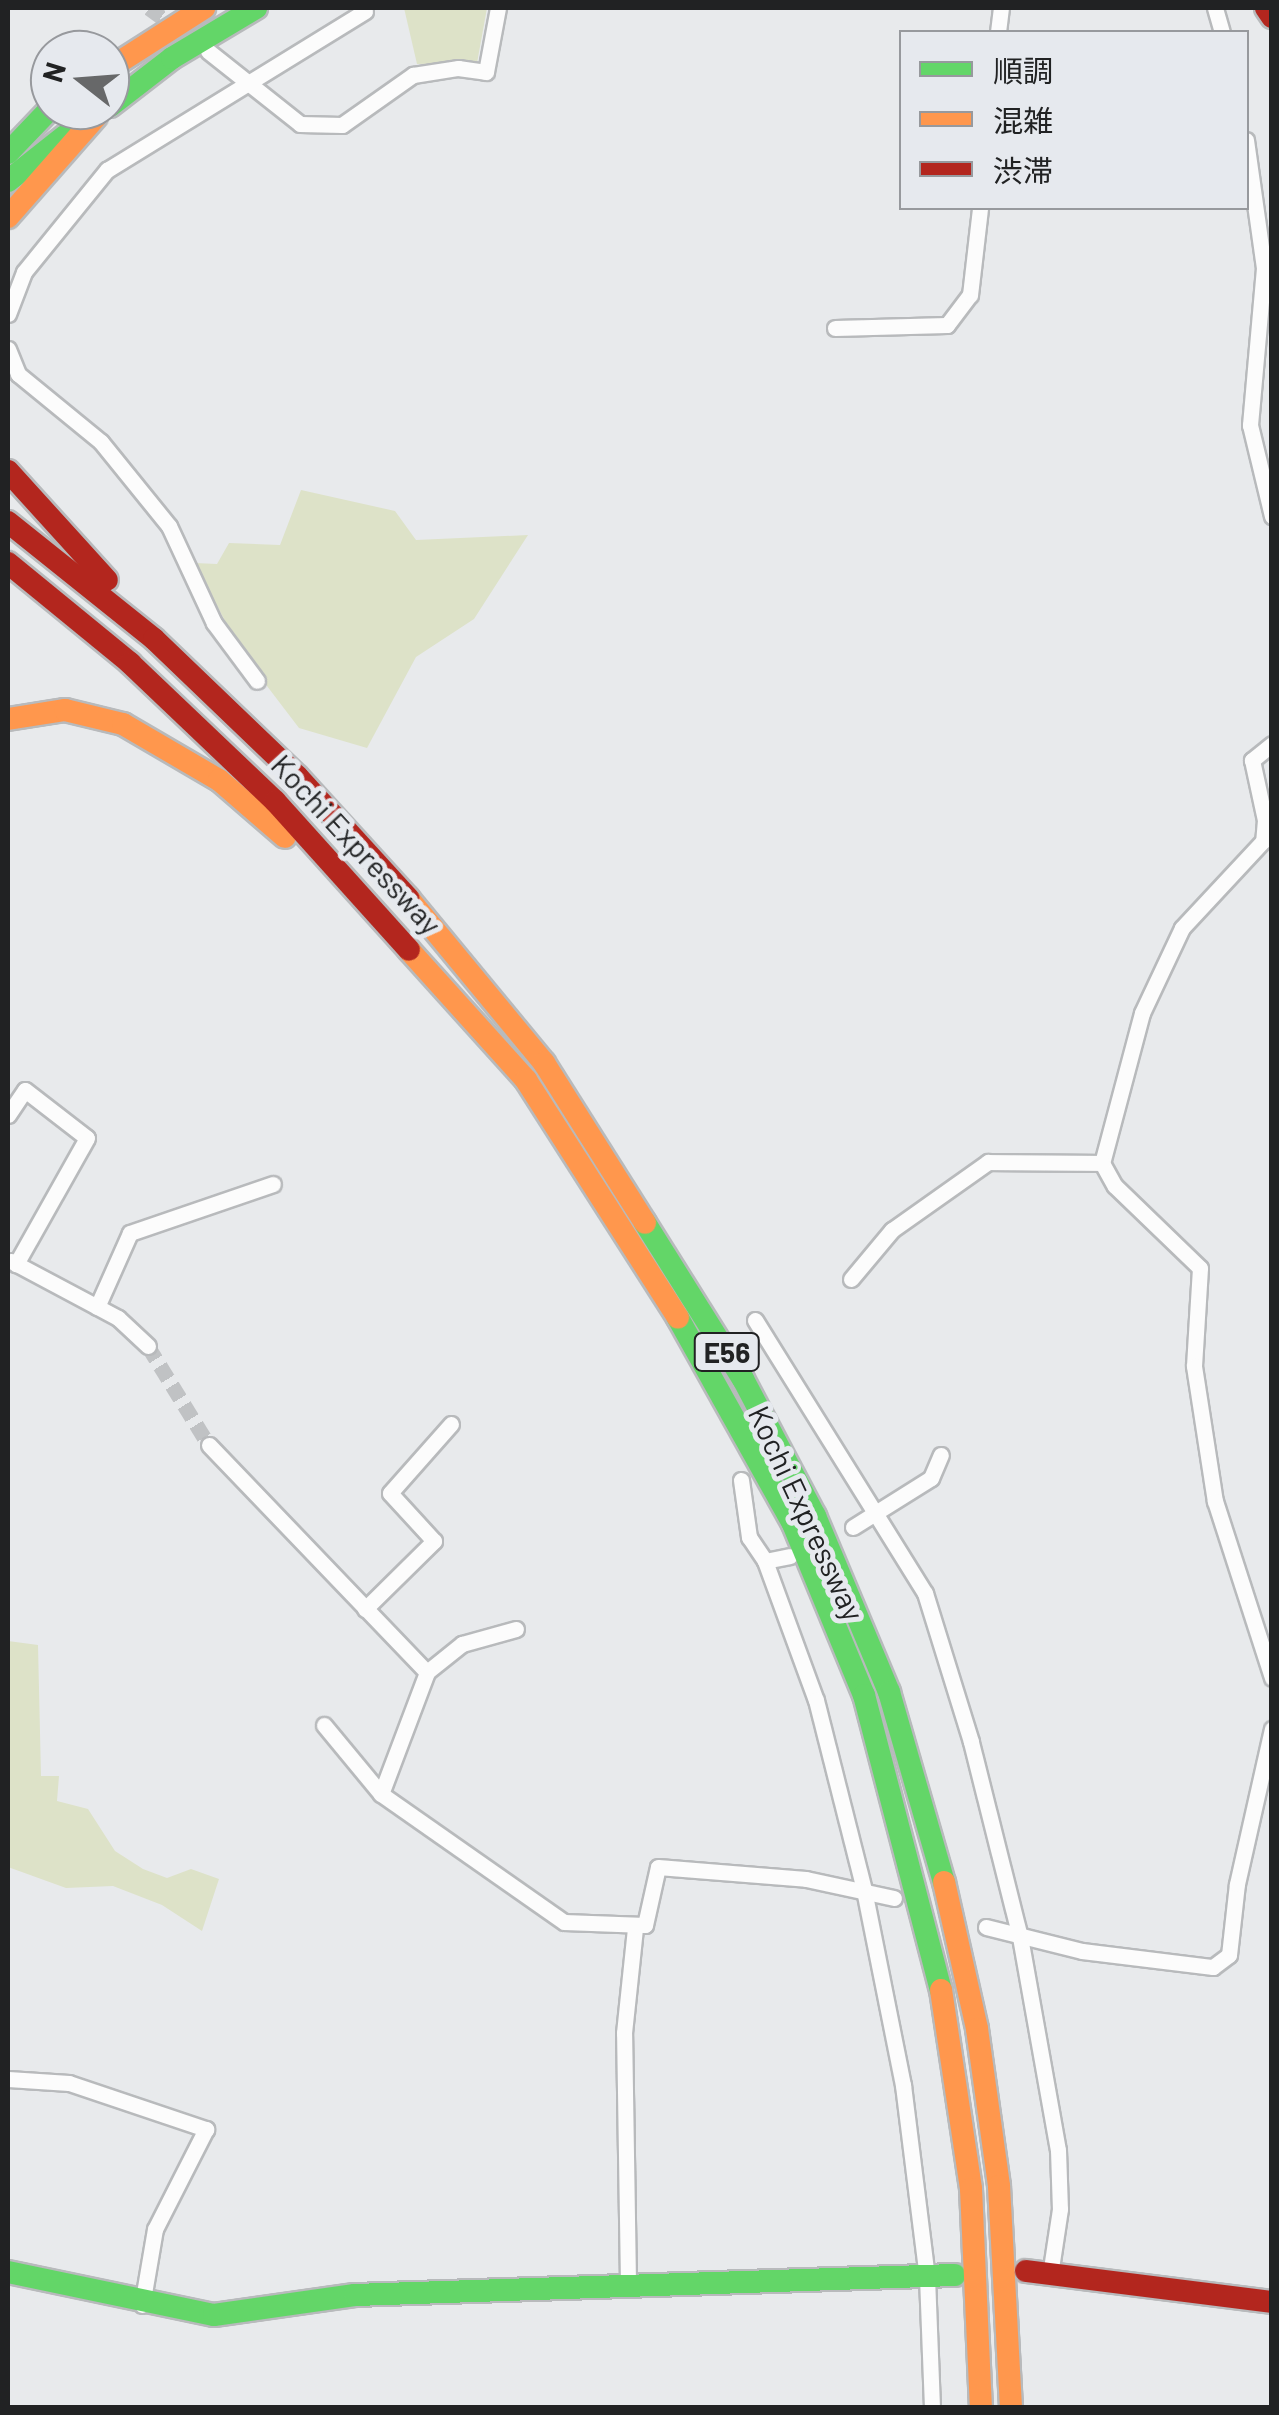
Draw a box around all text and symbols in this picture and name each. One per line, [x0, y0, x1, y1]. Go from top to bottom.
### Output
north arrow [30, 30, 130, 130]
legend [899, 30, 1249, 210]
text: 順調 [993, 52, 1053, 88]
text: N [34, 58, 72, 86]
text: 混雑 [993, 102, 1053, 138]
text: 渋滞 [993, 152, 1053, 188]
street label: Kochi Expressway [264, 747, 450, 941]
road number: E56 [692, 1329, 762, 1375]
street label: Kochi Expressway [741, 1400, 873, 1626]

